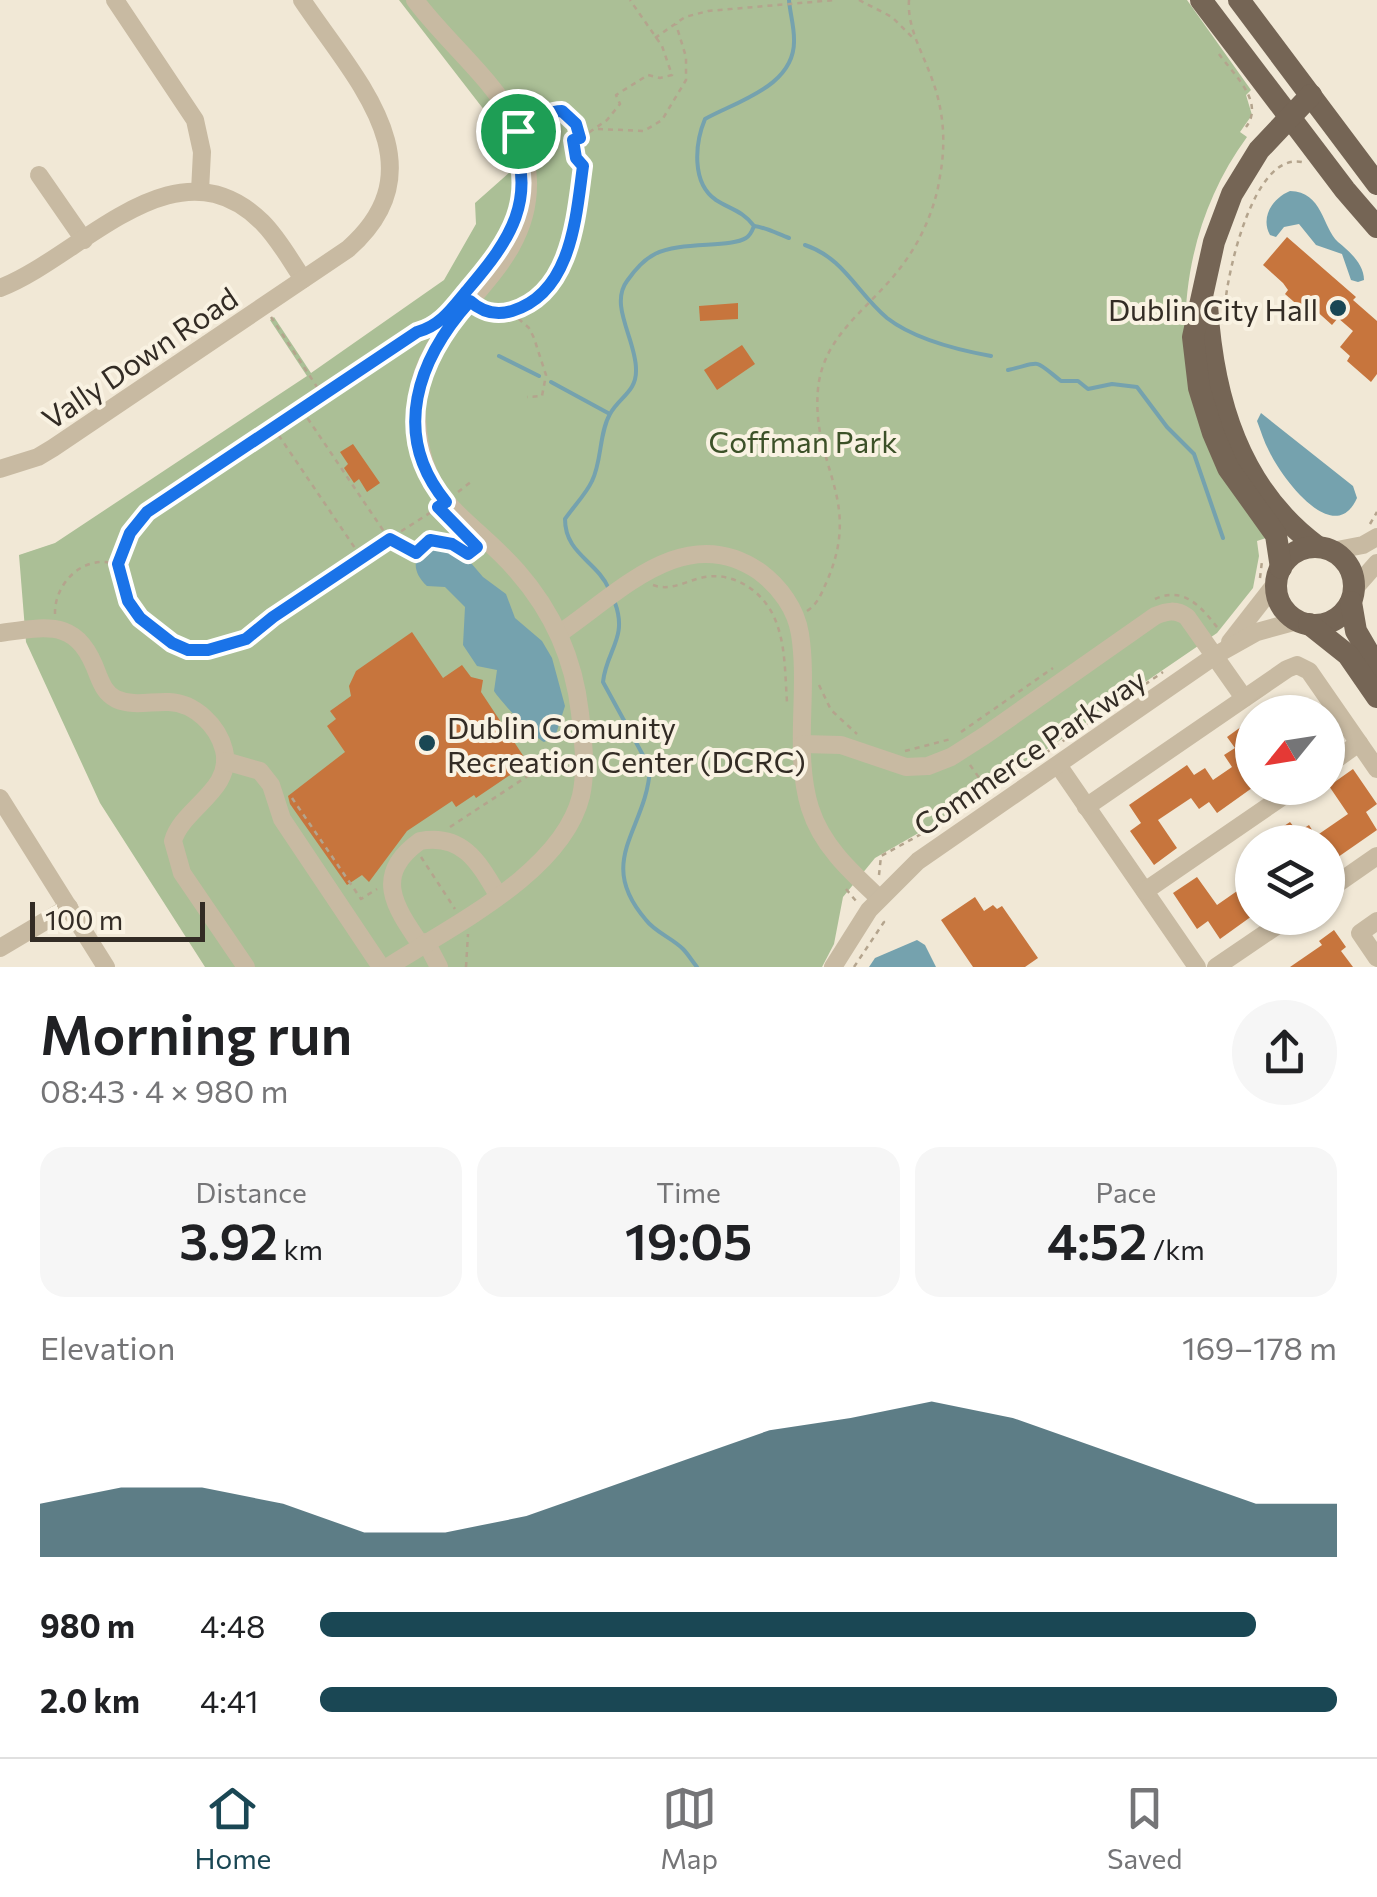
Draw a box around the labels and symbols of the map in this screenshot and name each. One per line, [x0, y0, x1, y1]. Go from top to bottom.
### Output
pin [476, 89, 561, 174]
street label: Vally Down Road [34, 278, 244, 436]
place label: Dublin City Hall [1108, 290, 1318, 327]
marker: Dublin City Hall [1327, 297, 1349, 319]
park label: Coffman Park [709, 422, 897, 459]
street label: Commerce Parkway [906, 660, 1152, 842]
north arrow [1235, 695, 1345, 805]
place label: Dublin Comunity Recreation Center (DCRC) [447, 708, 806, 779]
marker: Dublin Comunity Recreation Center (DCRC) [416, 732, 438, 754]
scale bar [30, 897, 205, 941]

